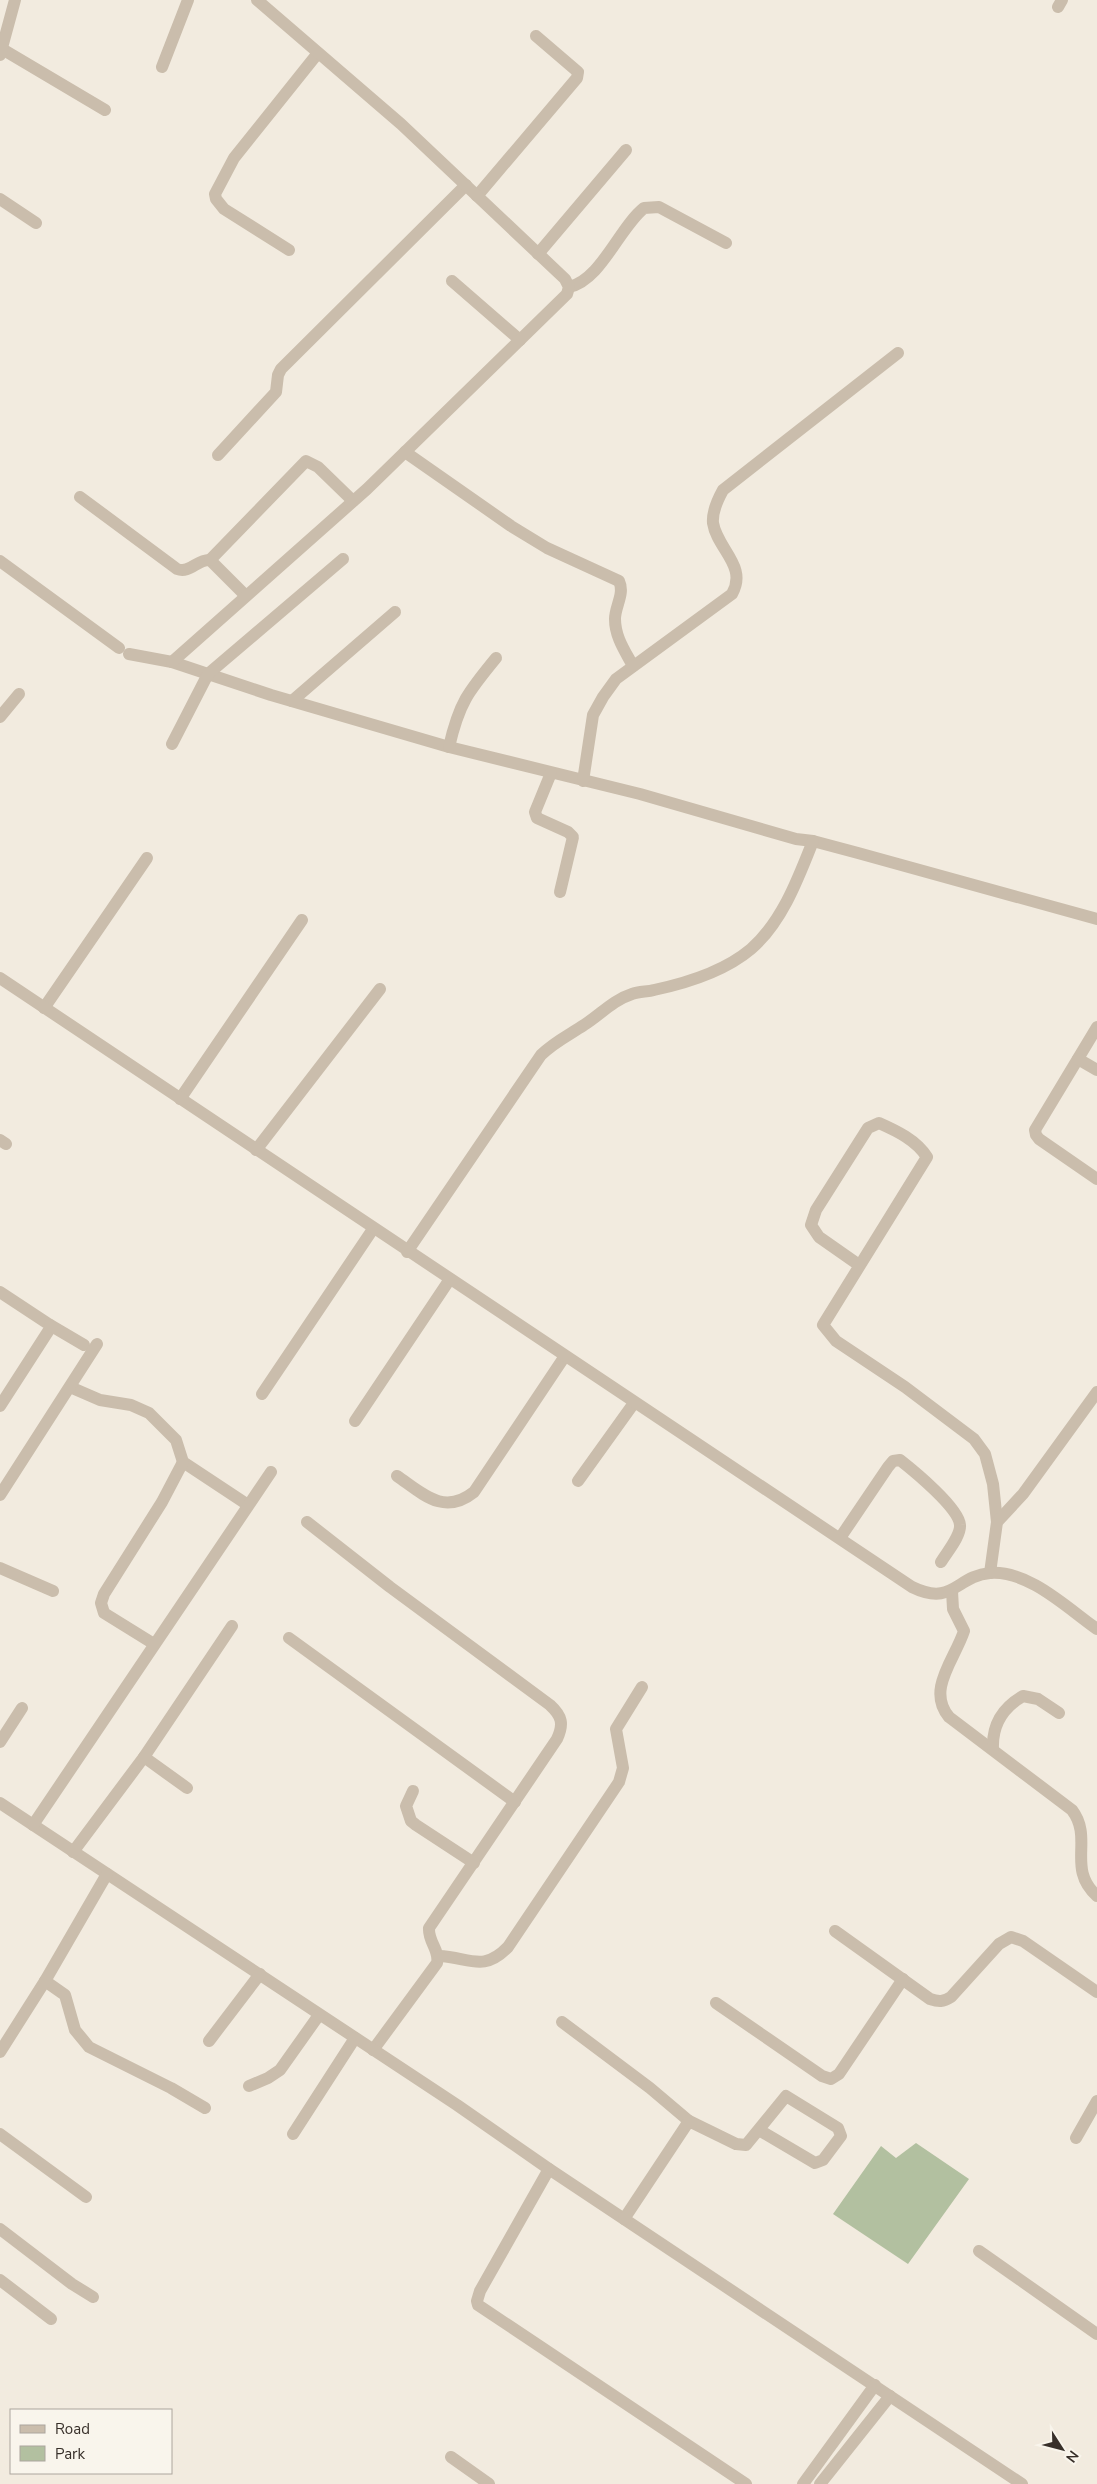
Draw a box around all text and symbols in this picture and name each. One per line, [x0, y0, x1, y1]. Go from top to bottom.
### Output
legend [10, 2409, 172, 2474]
text: Road [55, 2419, 90, 2439]
north arrow [1037, 2424, 1087, 2474]
text: Park [55, 2444, 85, 2464]
text: N [1061, 2447, 1083, 2466]

